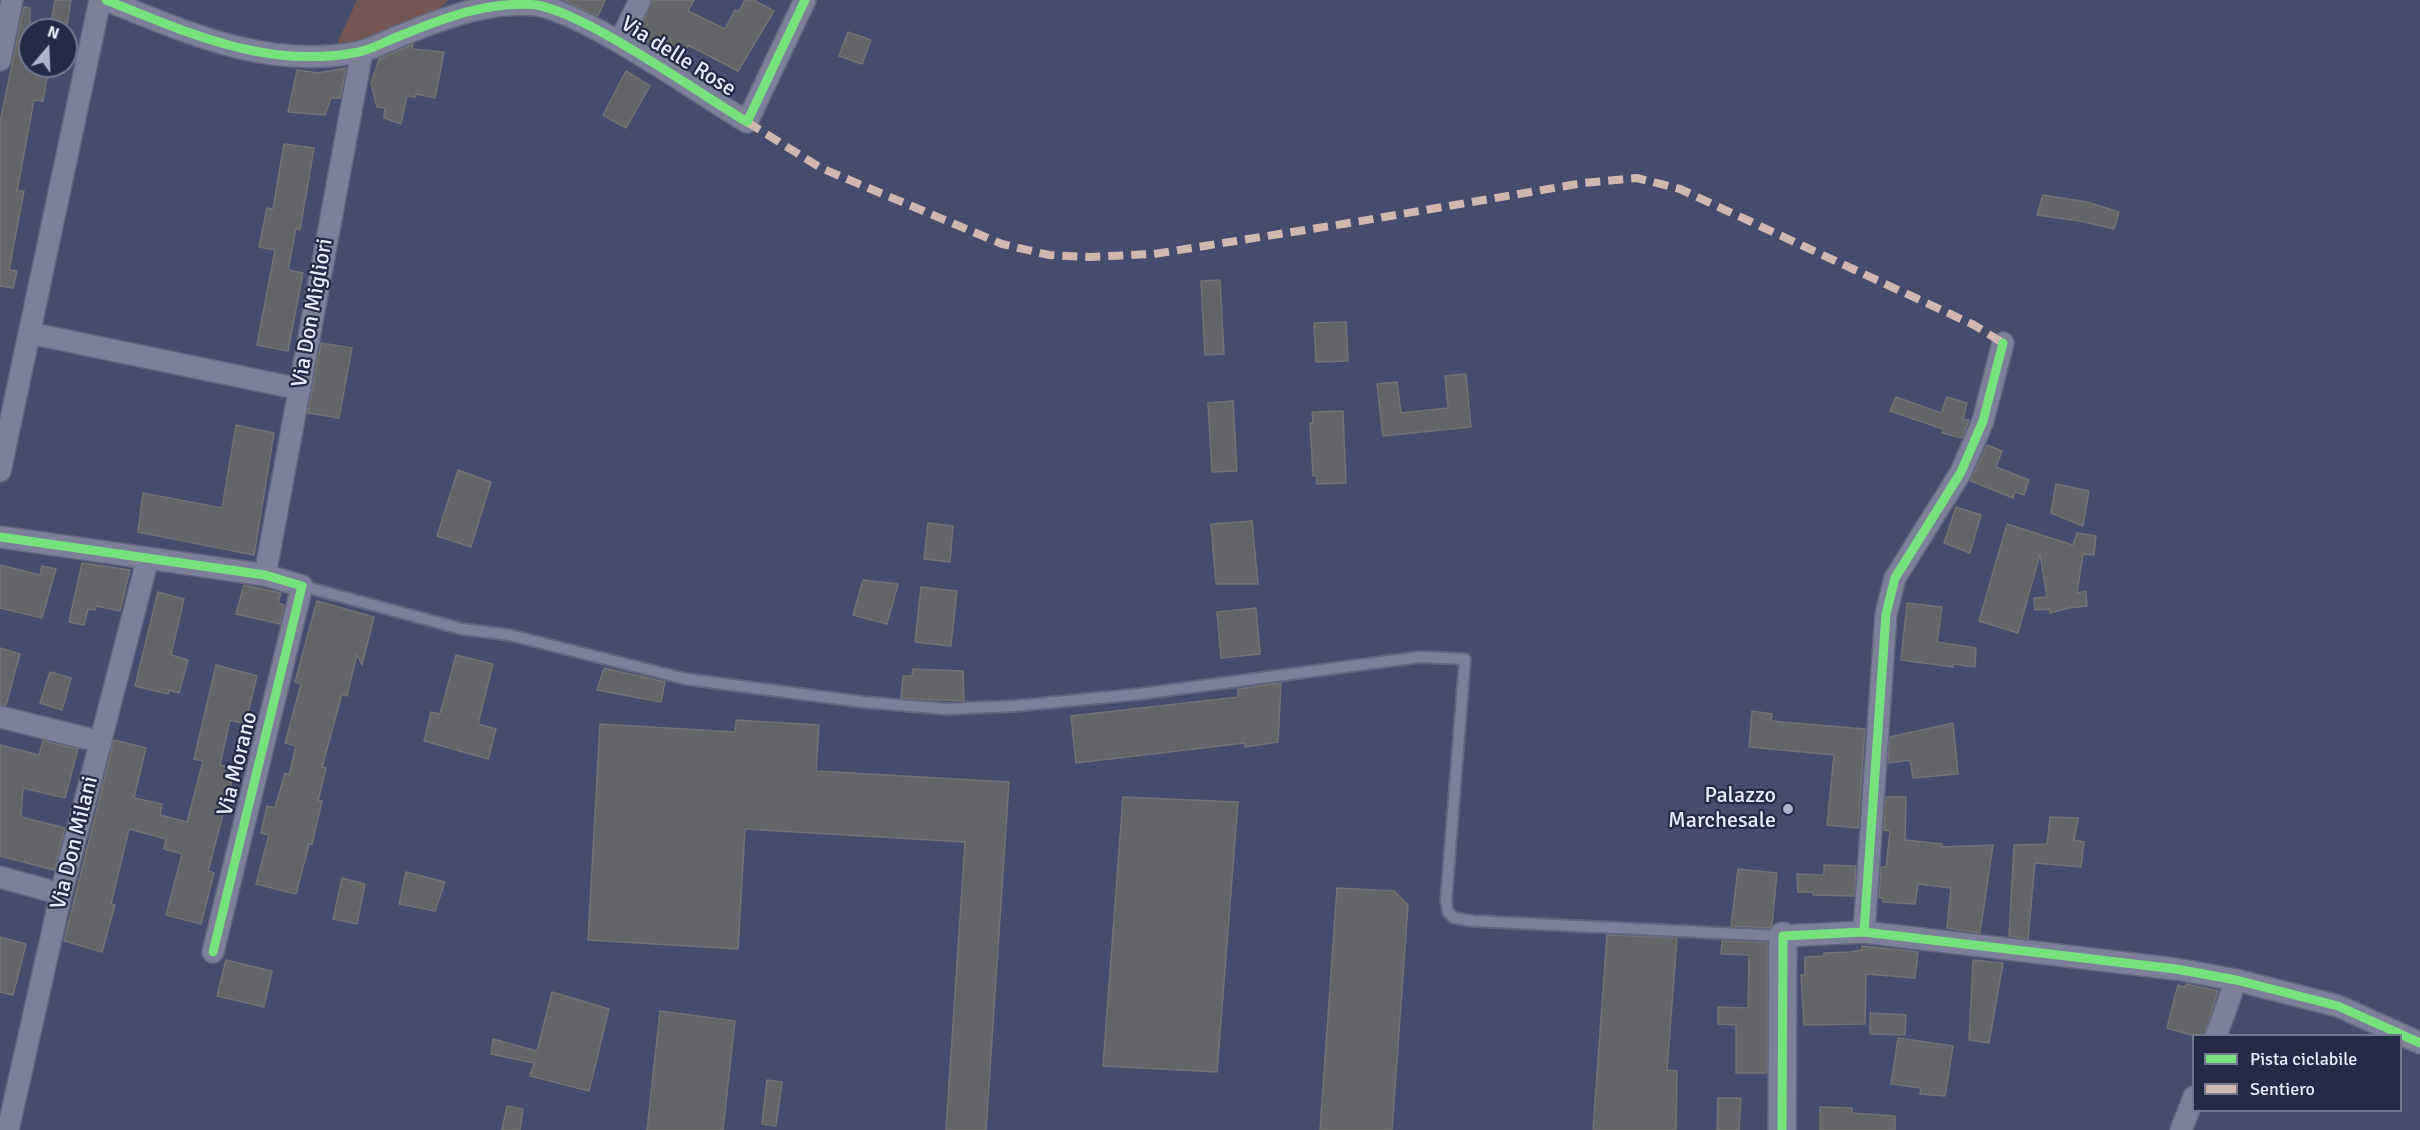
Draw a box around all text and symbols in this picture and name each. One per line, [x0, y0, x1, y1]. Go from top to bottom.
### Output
street label: Via delle Rose [616, 11, 740, 103]
north arrow [18, 18, 78, 78]
text: N [45, 22, 62, 44]
street label: Via Don Migliori [287, 237, 339, 389]
street label: Via Morano [212, 709, 264, 819]
street label: Via Don Milani [46, 774, 104, 912]
place label: Palazzo Marchesale [1668, 783, 1776, 834]
marker: Palazzo Marchesale [1781, 802, 1795, 816]
legend [2192, 1034, 2402, 1112]
text: Pista ciclabile [2250, 1048, 2357, 1070]
text: Sentiero [2250, 1078, 2315, 1100]

